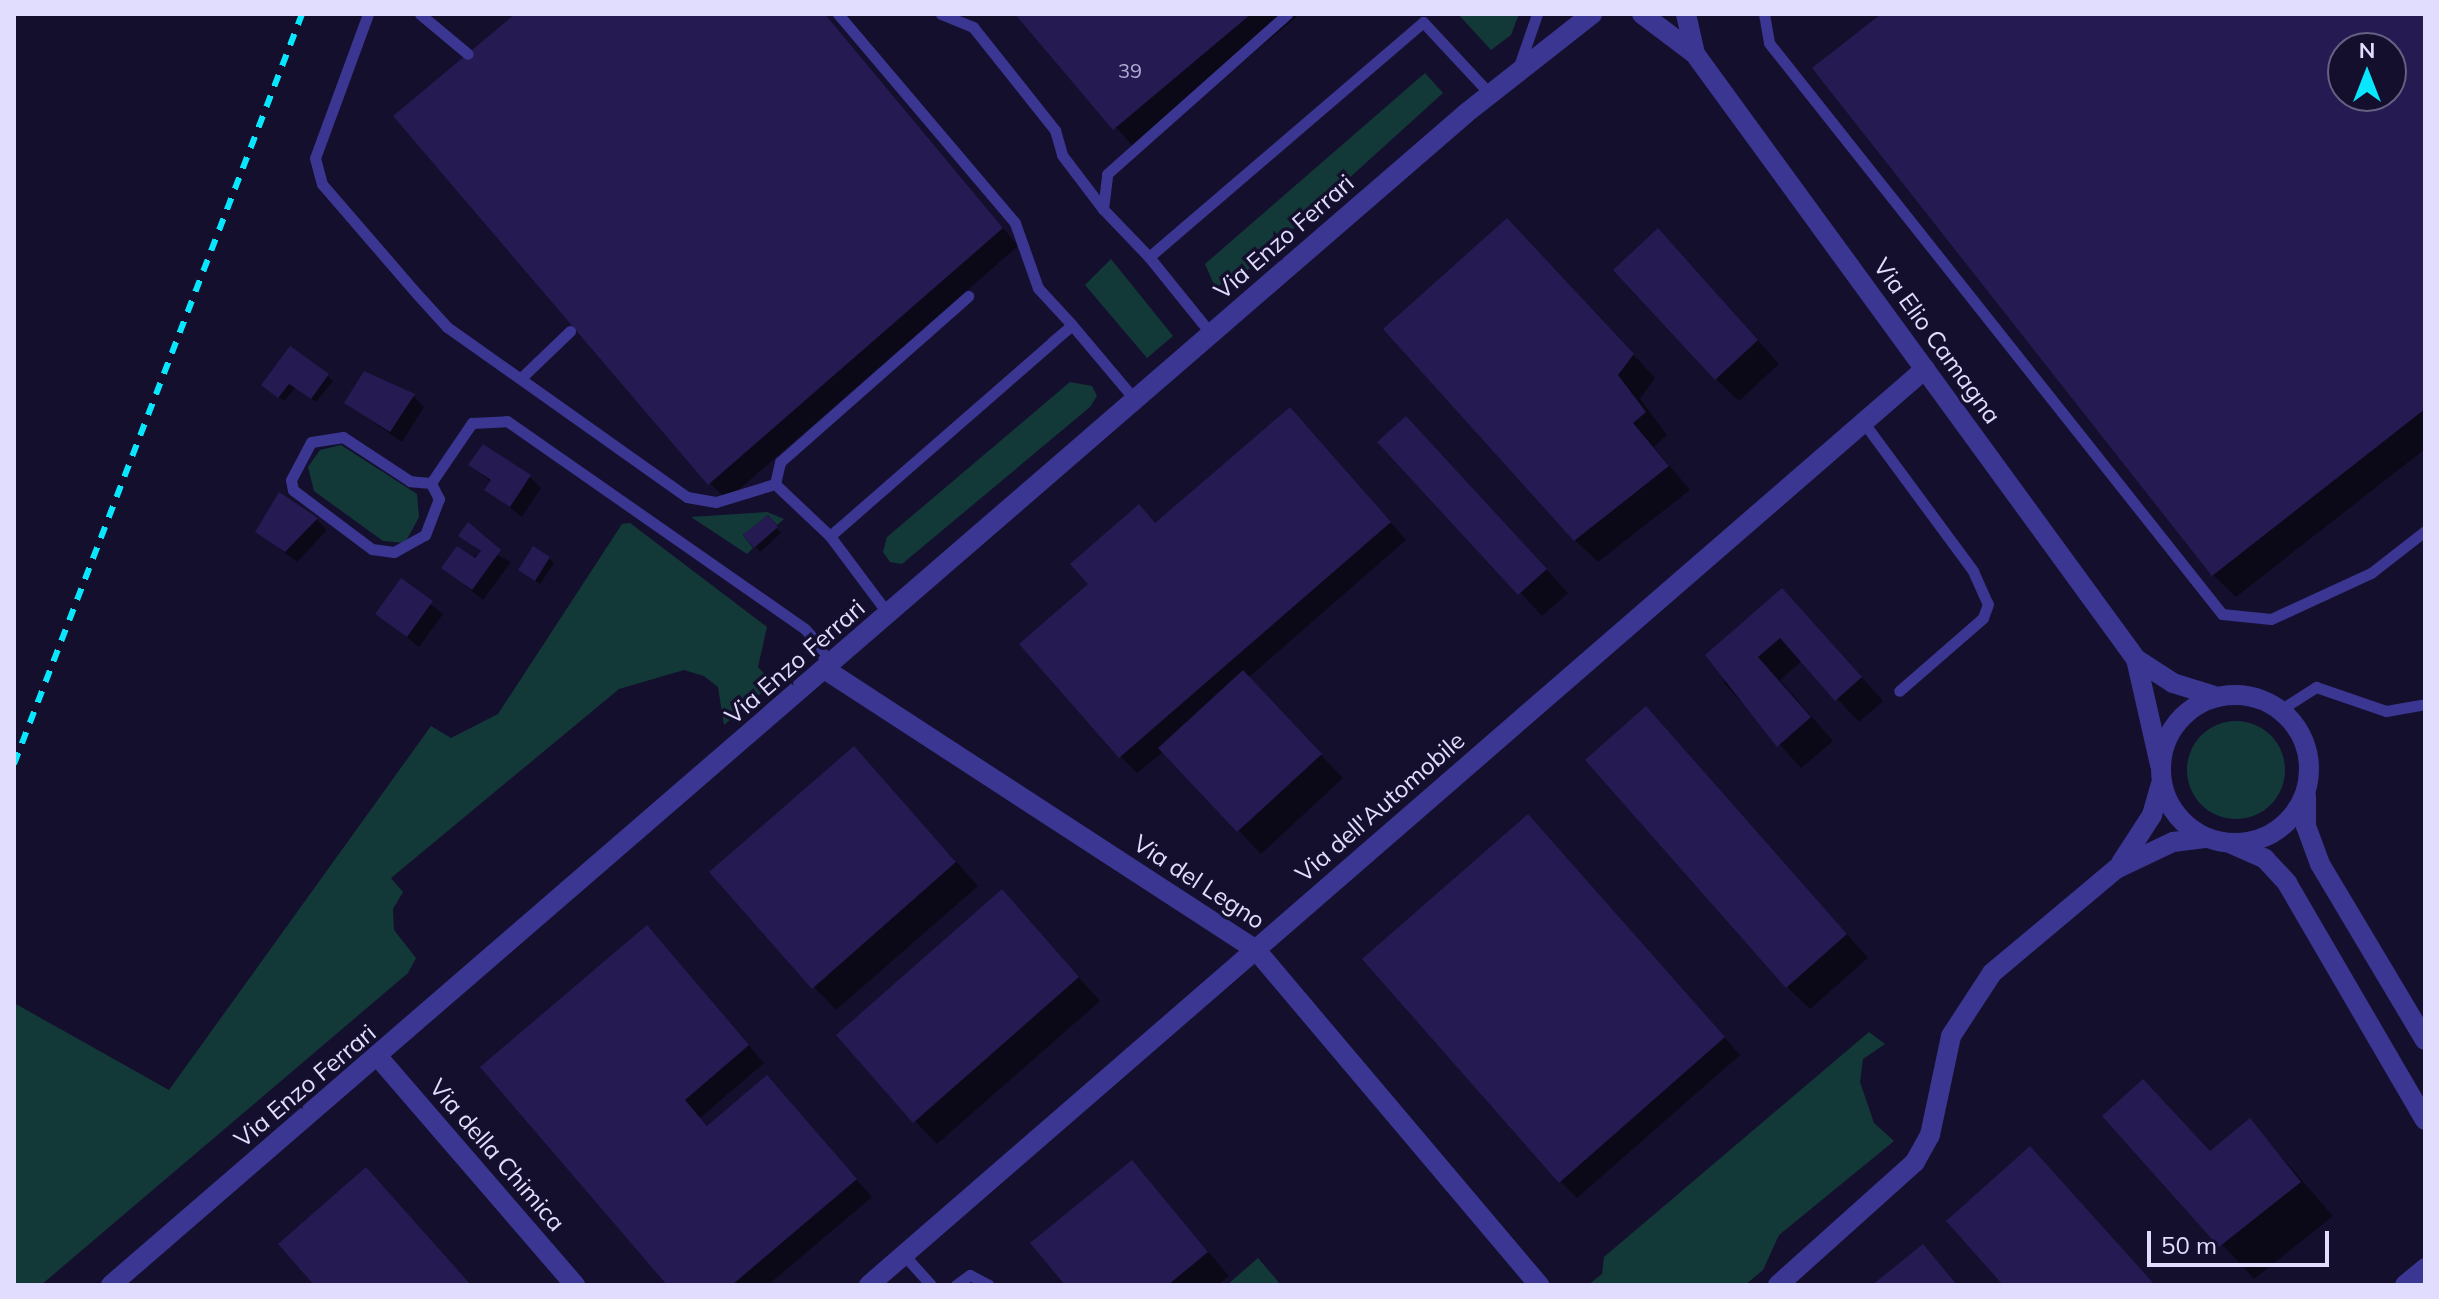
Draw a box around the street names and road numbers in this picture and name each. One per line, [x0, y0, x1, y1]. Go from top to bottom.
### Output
street label: Via Enzo Ferrari [1208, 168, 1360, 306]
street label: Via Elio Camagna [1867, 253, 2007, 429]
street label: Via Enzo Ferrari [719, 593, 871, 731]
street label: Via dell'Automobile [1290, 726, 1470, 888]
street label: Via del Legno [1128, 829, 1270, 935]
street label: Via Enzo Ferrari [228, 1018, 382, 1154]
street label: Via della Chimica [423, 1073, 571, 1237]

